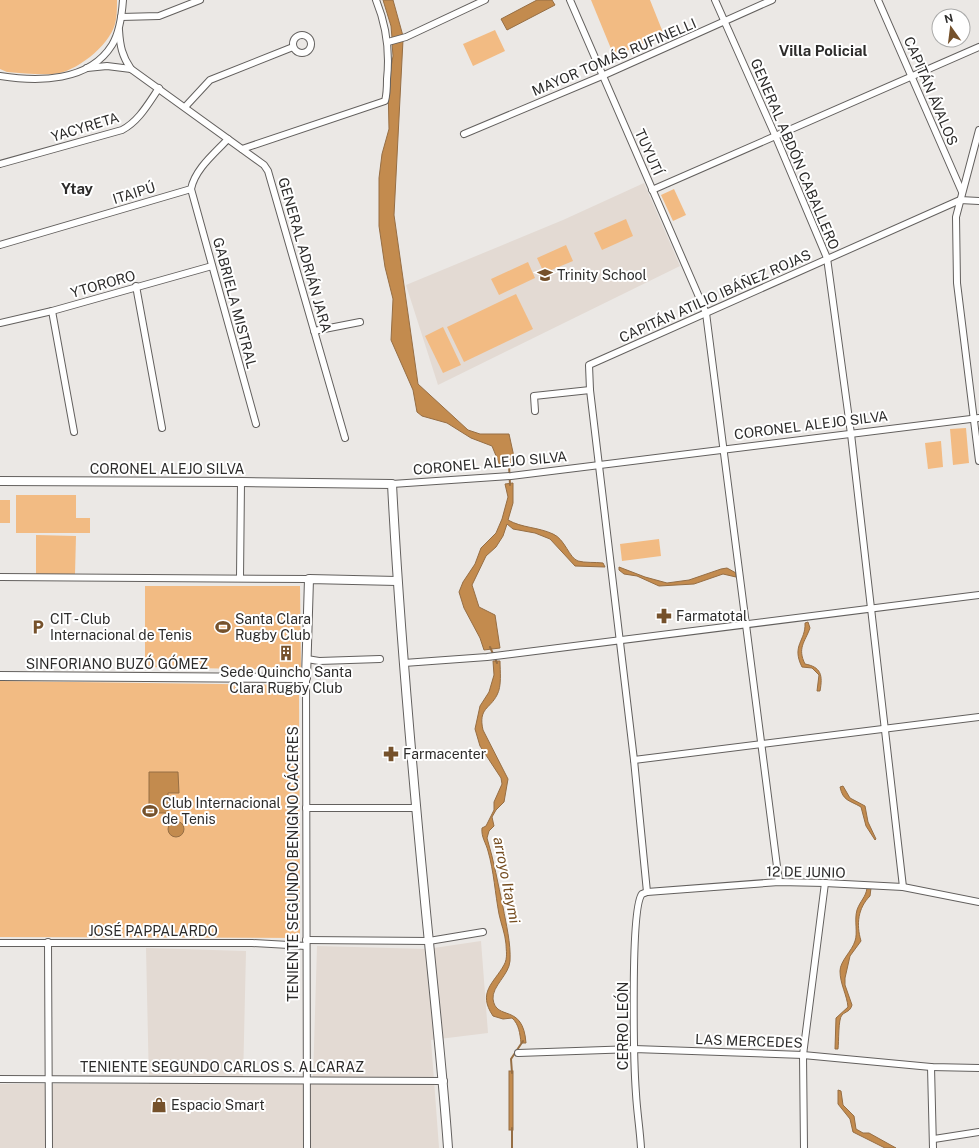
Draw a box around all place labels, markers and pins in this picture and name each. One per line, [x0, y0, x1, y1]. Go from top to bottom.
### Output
school or university icon: Trinity School [536, 266, 554, 284]
place label: Trinity School [557, 267, 647, 283]
pharmacy icon: Farmatotal [655, 607, 673, 625]
place label: Farmatotal [676, 608, 747, 624]
place label: CIT - Club Internacional de Tenis [50, 611, 192, 643]
place label: Santa Clara Rugby Club [235, 611, 311, 643]
parking icon: CIT - Club Internacional de Tenis [29, 618, 47, 636]
sports icon: Santa Clara Rugby Club [214, 618, 232, 636]
building icon: Sede Quincho Santa Clara Rugby Club [277, 644, 295, 662]
place label: Sede Quincho Santa Clara Rugby Club [220, 664, 352, 696]
pharmacy icon: Farmacenter [382, 745, 400, 763]
place label: Farmacenter [403, 746, 486, 762]
place label: Club Internacional de Tenis [162, 795, 281, 827]
sports icon: Club Internacional de Tenis [141, 802, 159, 820]
shop icon: Espacio Smart [150, 1096, 168, 1114]
place label: Espacio Smart [171, 1097, 265, 1113]

